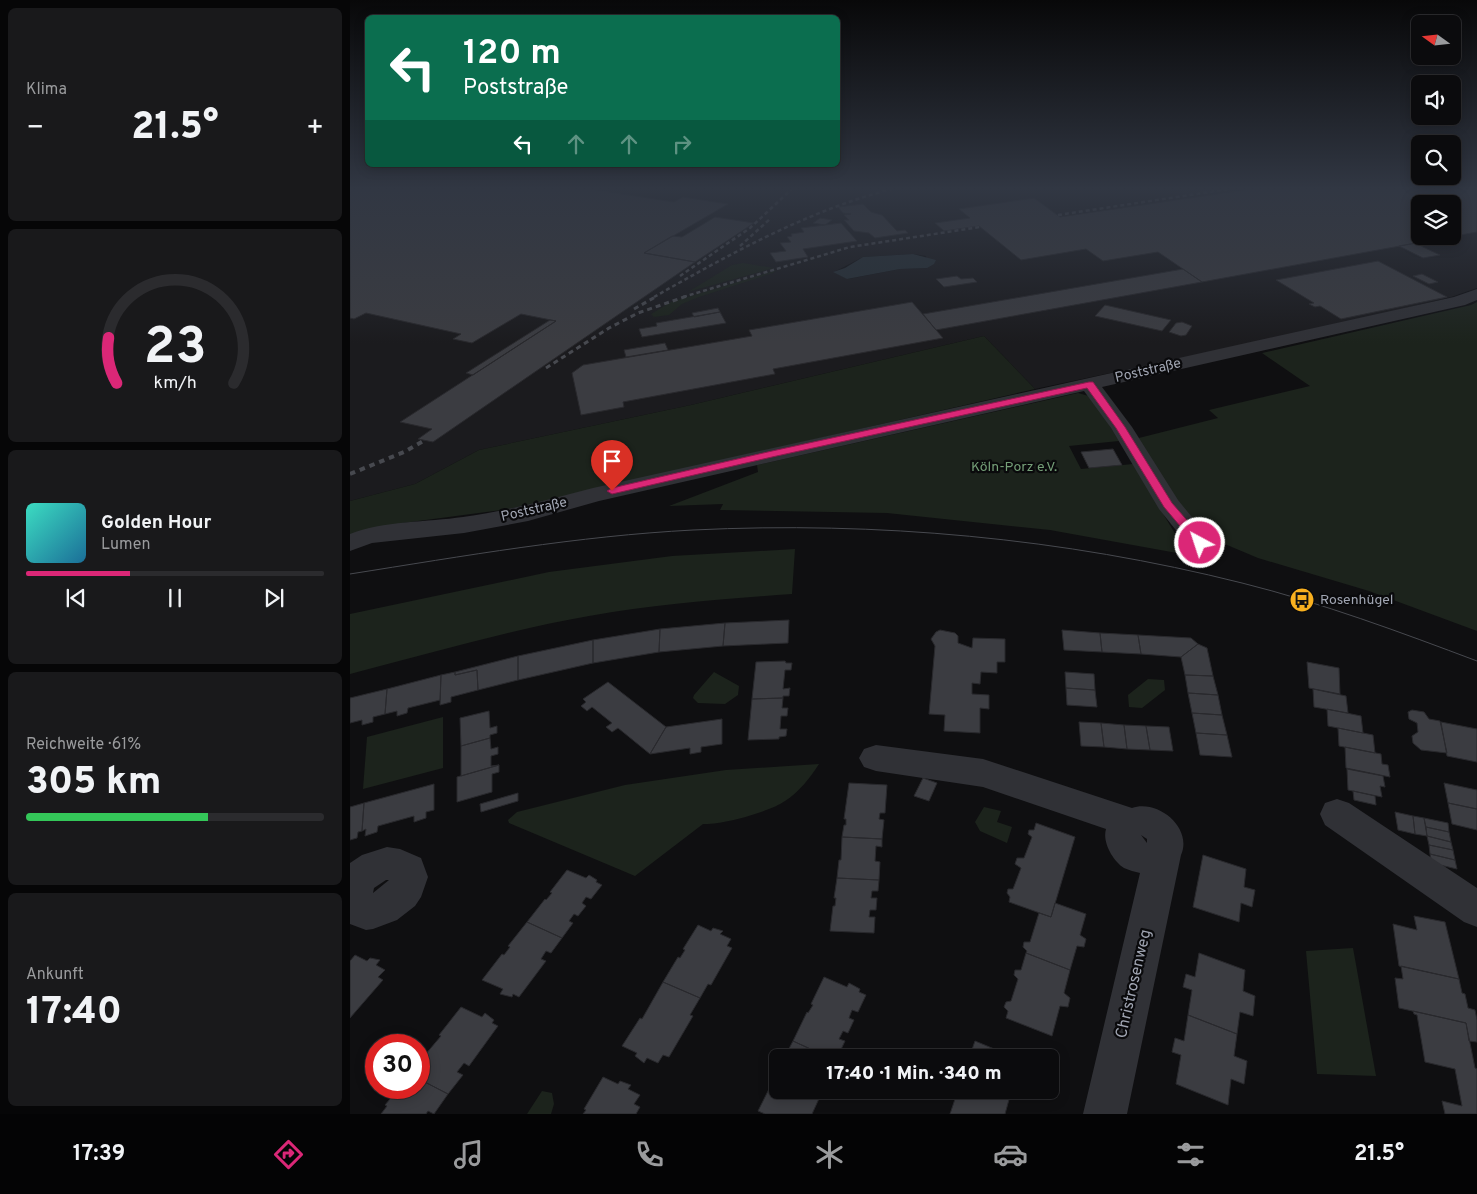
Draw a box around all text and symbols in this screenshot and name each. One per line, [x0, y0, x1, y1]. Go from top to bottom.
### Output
north arrow [1411, 15, 1461, 65]
map controls [1411, 15, 1461, 245]
text: 120 m [463, 32, 561, 76]
icon: left [380, 35, 445, 100]
text: Poststraße [463, 75, 568, 102]
button: sound [1411, 75, 1461, 125]
text: Klima [26, 80, 67, 100]
text: 21.5° [131, 104, 219, 153]
text: − [26, 111, 44, 147]
text: + [306, 111, 324, 147]
icon: left [509, 130, 537, 158]
icon: ahead [562, 130, 590, 158]
icon: ahead [615, 130, 643, 158]
icon: right [668, 130, 696, 158]
button: search [1411, 135, 1461, 185]
button: layers [1411, 195, 1461, 245]
text: 23 [144, 316, 206, 382]
street label: Poststraße [1113, 355, 1183, 387]
text: km/h [153, 372, 197, 395]
pin [591, 440, 633, 491]
icon: arrive [598, 447, 626, 475]
park label: Köln-Porz e.V. [971, 459, 1057, 476]
street label: Poststraße [499, 494, 569, 526]
text: Golden Hour [101, 511, 212, 535]
position arrow [1173, 516, 1225, 568]
text: Lumen [101, 535, 151, 555]
icon: previous [62, 584, 90, 612]
icon: pause [161, 584, 189, 612]
icon: next [260, 584, 288, 612]
bus stop icon: Rosenhügel [1289, 587, 1315, 613]
place label: Rosenhügel [1320, 592, 1393, 609]
text: Reichweite · 61% [26, 735, 141, 755]
text: 305 km [26, 759, 161, 808]
street label: Christrosenweg [1112, 928, 1156, 1040]
text: Ankunft [26, 965, 84, 985]
text: 17:40 [26, 989, 122, 1038]
speed limit sign: 30 [365, 1034, 430, 1099]
text: 17:40 · 1 Min. · 340 m [826, 1062, 1002, 1086]
icon: directions [271, 1137, 306, 1172]
icon: music [451, 1137, 486, 1172]
icon: phone [632, 1137, 667, 1172]
icon: climate [812, 1137, 847, 1172]
icon: car [993, 1137, 1028, 1172]
icon: filters [1173, 1137, 1208, 1172]
text: 17:39 [73, 1141, 125, 1168]
text: 21.5° [1354, 1141, 1404, 1168]

